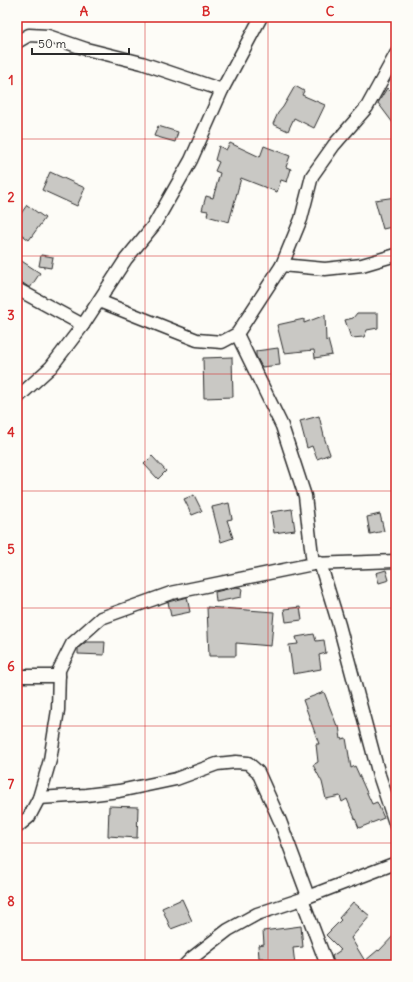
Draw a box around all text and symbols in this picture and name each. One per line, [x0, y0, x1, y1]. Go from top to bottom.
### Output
text: A [80, 3, 89, 20]
text: B [202, 3, 211, 20]
text: C [326, 3, 335, 20]
scale bar [32, 30, 129, 56]
text: 50 m [38, 36, 67, 51]
text: 1 [8, 72, 14, 89]
text: 2 [7, 189, 15, 206]
text: 3 [7, 307, 15, 324]
text: 4 [7, 424, 15, 441]
text: 5 [7, 541, 15, 558]
text: 6 [7, 658, 15, 675]
text: 7 [8, 776, 15, 793]
text: 8 [7, 893, 15, 910]

